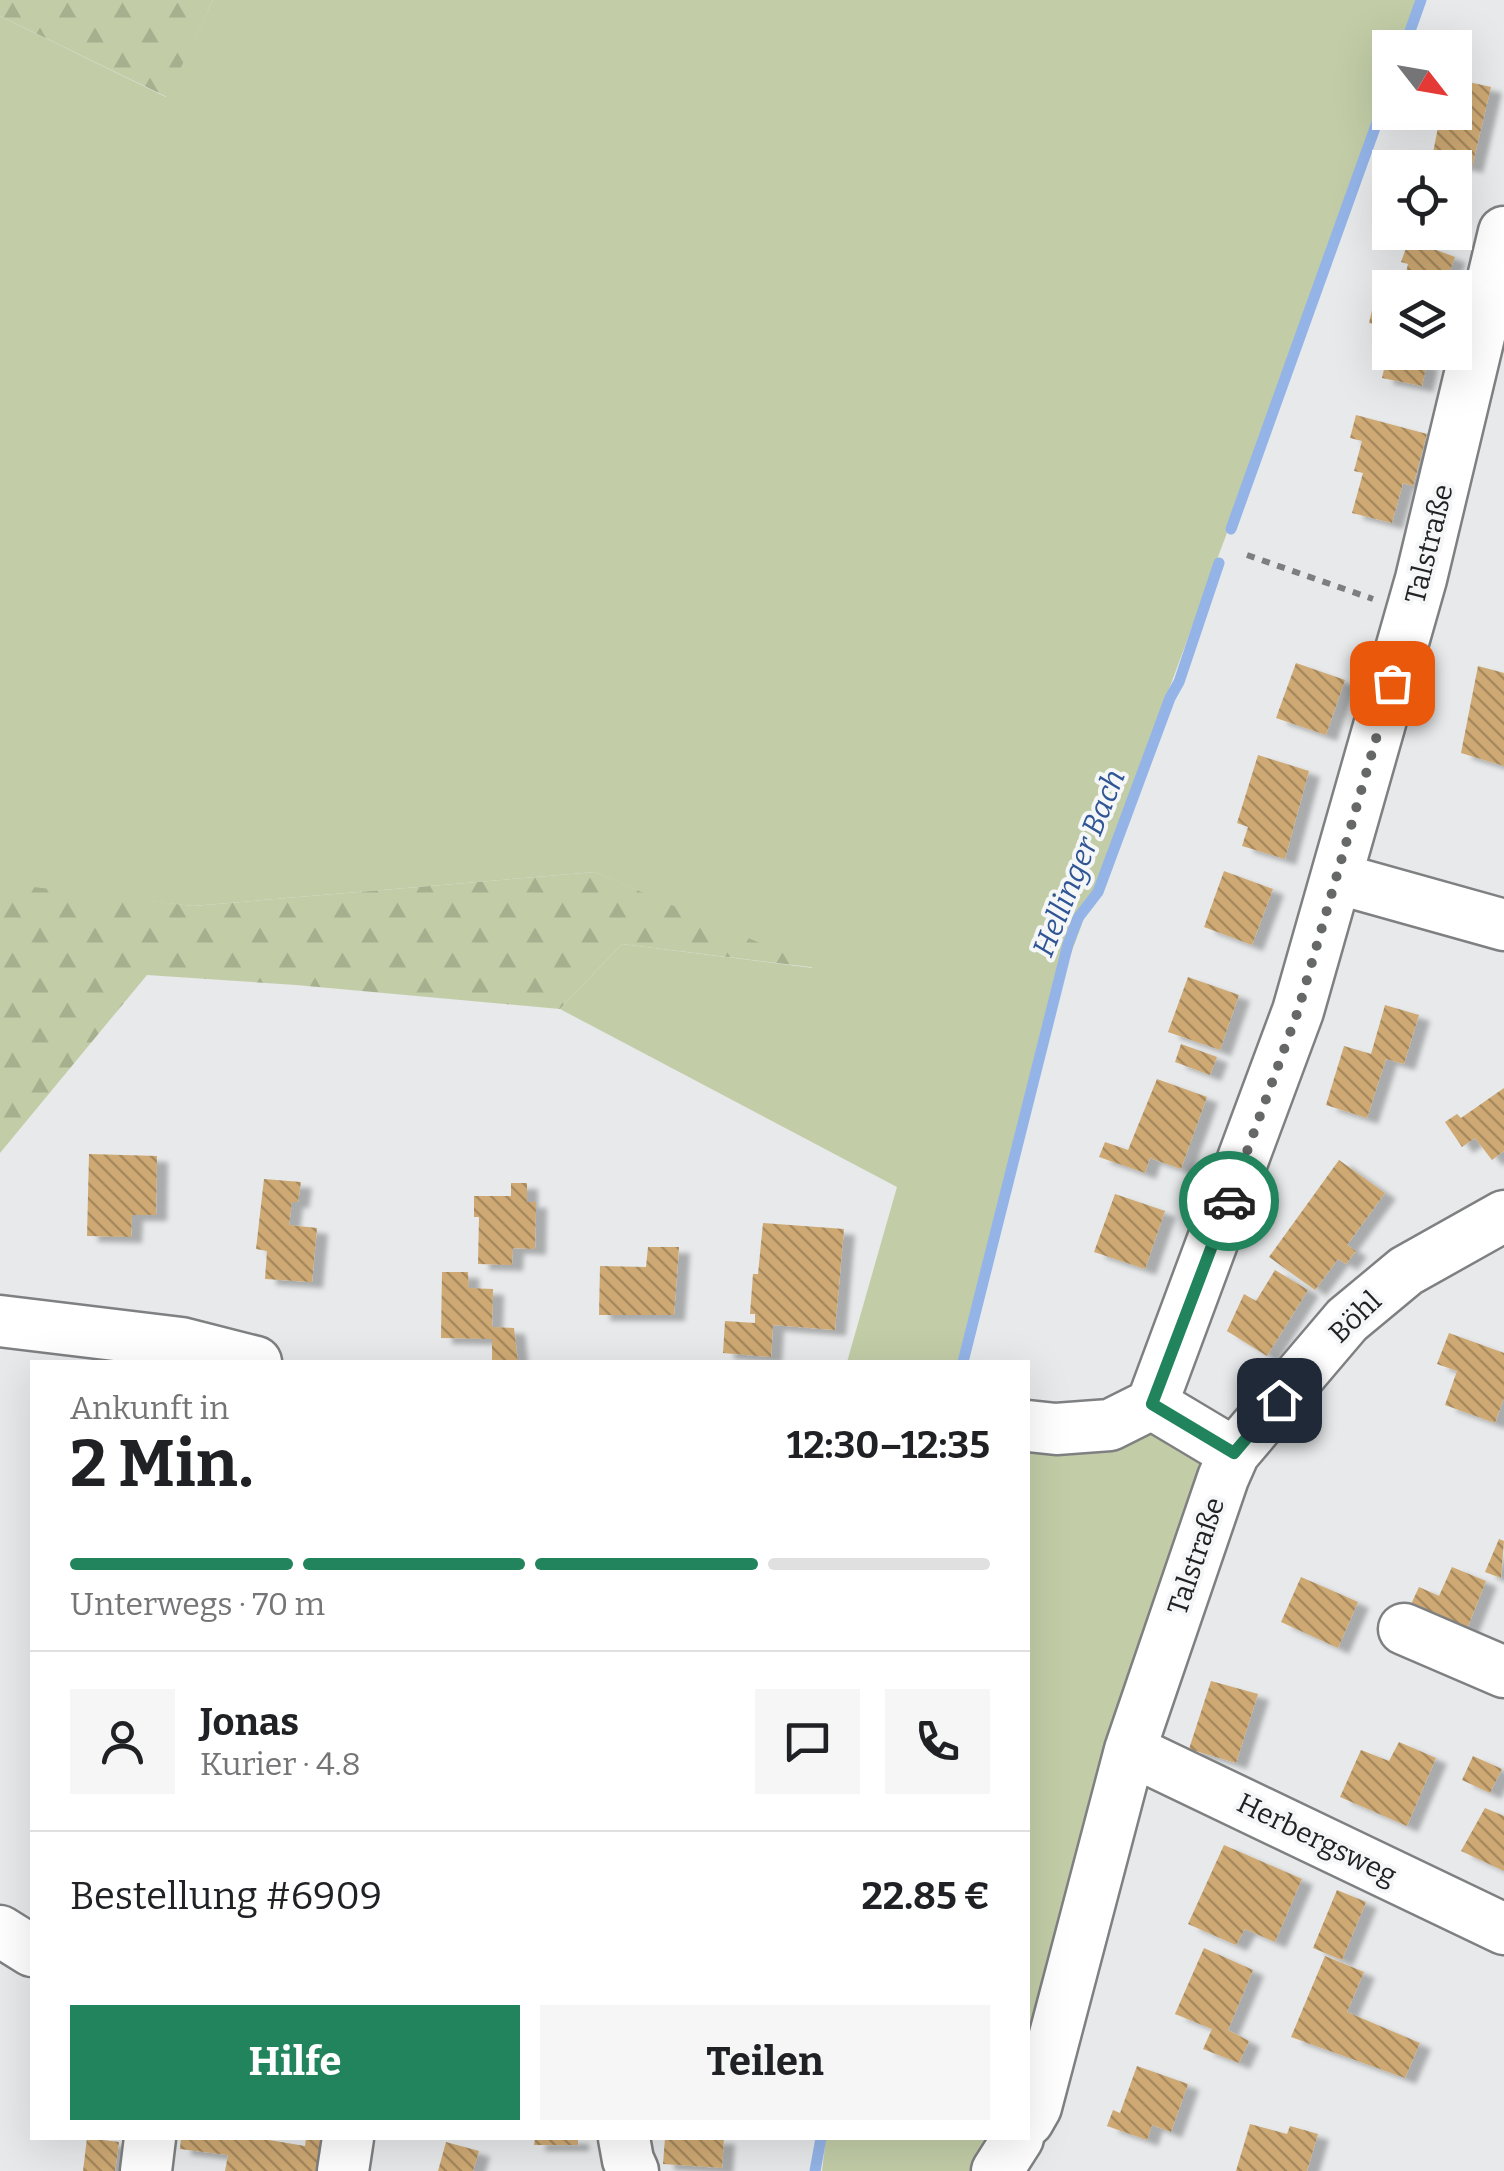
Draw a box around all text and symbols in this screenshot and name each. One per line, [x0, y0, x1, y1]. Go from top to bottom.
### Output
north arrow [1372, 30, 1472, 130]
map controls [1372, 30, 1472, 370]
button: locate [1372, 150, 1472, 250]
button: layers [1372, 270, 1472, 370]
street label: Talstraße [1398, 481, 1460, 607]
pin [1350, 641, 1435, 726]
icon: bag [1365, 656, 1420, 711]
water label: Hellinger Bach [1025, 764, 1133, 962]
courier [1179, 1151, 1279, 1251]
icon: car [1202, 1174, 1257, 1229]
street label: Böhl [1322, 1285, 1388, 1349]
pin [1237, 1358, 1322, 1443]
icon: home [1252, 1373, 1307, 1428]
text: Ankunft in [70, 1389, 229, 1427]
text: 12:30–12:35 [787, 1422, 990, 1468]
text: 2 Min. [70, 1425, 254, 1503]
street label: Talstraße [1161, 1493, 1231, 1619]
text: Unterwegs · 70 m [70, 1585, 325, 1623]
button: person [70, 1689, 175, 1794]
button: chat [755, 1689, 860, 1794]
button: phone [885, 1689, 990, 1794]
text: Jonas [200, 1699, 299, 1745]
text: Kurier · 4.8 [200, 1745, 361, 1783]
street label: Herbergsweg [1232, 1786, 1402, 1892]
text: Bestellung #6909 [70, 1873, 382, 1919]
text: 22.85 € [861, 1873, 990, 1919]
button: Hilfe [70, 2005, 520, 2120]
button: Teilen [540, 2005, 990, 2120]

